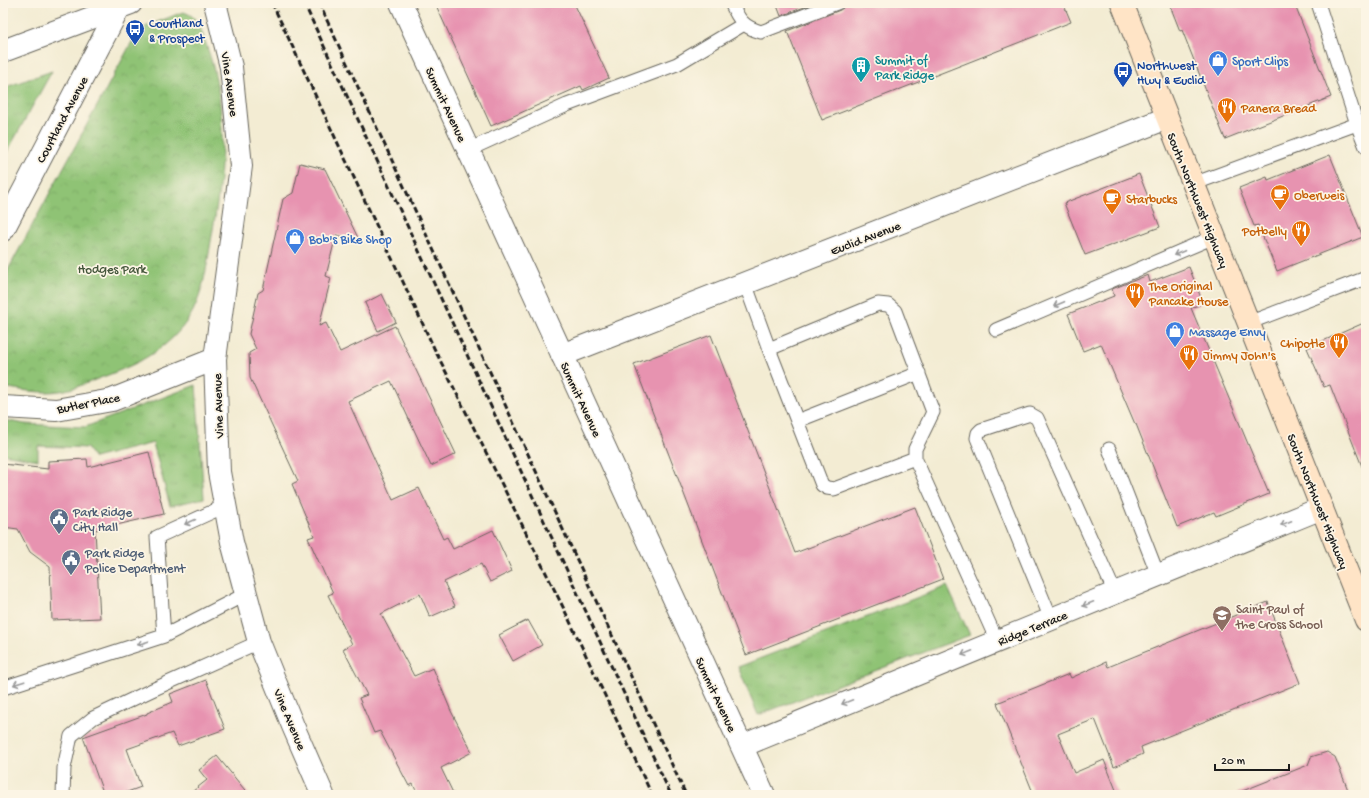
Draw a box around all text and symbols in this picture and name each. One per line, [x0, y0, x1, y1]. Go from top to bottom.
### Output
place label: Courtland & Prospect [149, 17, 206, 47]
bus stop icon: Courtland & Prospect [124, 18, 146, 46]
shop icon: Sport Clips [1207, 49, 1229, 77]
street label: Vine Avenue [216, 50, 241, 118]
place label: Summit of Park Ridge [874, 54, 935, 84]
building icon: Summit of Park Ridge [850, 55, 872, 83]
place label: Sport Clips [1232, 55, 1289, 70]
place label: Northwest Hwy & Euclid [1137, 59, 1206, 89]
bus stop icon: Northwest Hwy & Euclid [1112, 60, 1134, 88]
street label: Summit Avenue [421, 65, 469, 145]
street label: Courtland Avenue [34, 74, 92, 166]
restaurant icon: Panera Bread [1216, 96, 1238, 124]
place label: Panera Bread [1240, 102, 1317, 117]
street label: South Northwest Highway [1163, 131, 1231, 271]
cafe icon: Oberweis [1269, 183, 1291, 211]
cafe icon: Starbucks [1101, 187, 1123, 215]
place label: Oberweis [1294, 189, 1346, 204]
place label: Starbucks [1126, 193, 1178, 208]
street label: Euclid Avenue [829, 219, 903, 260]
restaurant icon: Potbelly [1290, 219, 1312, 247]
place label: Potbelly [1241, 225, 1288, 240]
shop icon: Bob's Bike Shop [284, 227, 306, 255]
place label: Bob's Bike Shop [308, 233, 392, 248]
one-way arrow [1173, 250, 1185, 257]
park label: Hodges Park [78, 263, 147, 278]
place label: The Original Pancake House [1148, 280, 1229, 310]
restaurant icon: The Original Pancake House [1124, 281, 1146, 309]
one-way arrow [1053, 300, 1065, 308]
shop icon: Massage Envy [1164, 320, 1186, 348]
place label: Massage Envy [1189, 326, 1266, 341]
restaurant icon: Chipotle [1328, 331, 1350, 359]
place label: Chipotle [1280, 337, 1325, 352]
restaurant icon: Jimmy John's [1178, 343, 1200, 371]
place label: Jimmy John's [1203, 349, 1277, 364]
street label: Summit Avenue [556, 360, 604, 440]
street label: Vine Avenue [211, 373, 228, 440]
street label: Butler Place [55, 391, 121, 418]
street label: South Northwest Highway [1283, 432, 1351, 572]
place label: Park Ridge City Hall [72, 506, 133, 536]
public building icon: Park Ridge City Hall [48, 507, 70, 535]
one-way arrow [184, 519, 196, 526]
one-way arrow [1280, 520, 1292, 527]
place label: Park Ridge Police Department [84, 547, 187, 577]
public building icon: Park Ridge Police Department [60, 548, 82, 576]
one-way arrow [1082, 600, 1094, 608]
place label: Saint Paul of the Cross School [1235, 603, 1323, 633]
school or university icon: Saint Paul of the Cross School [1211, 604, 1233, 632]
street label: Ridge Terrace [996, 608, 1070, 650]
one-way arrow [137, 640, 150, 647]
one-way arrow [962, 650, 974, 657]
street label: Summit Avenue [691, 655, 739, 735]
one-way arrow [13, 679, 25, 687]
street label: Vine Avenue [269, 686, 308, 753]
one-way arrow [842, 699, 854, 707]
scale bar [1215, 746, 1289, 772]
text: 20 m [1221, 755, 1246, 769]

